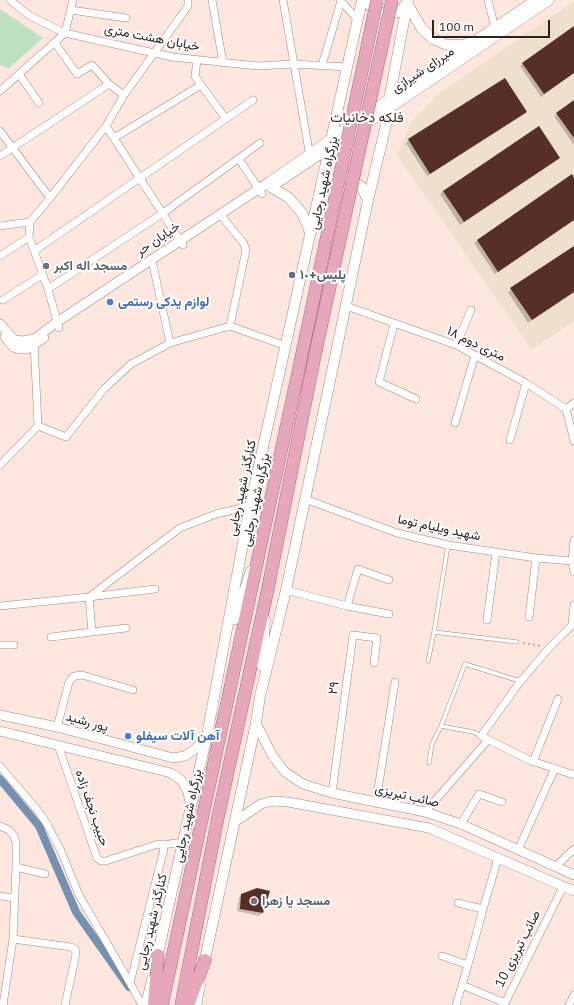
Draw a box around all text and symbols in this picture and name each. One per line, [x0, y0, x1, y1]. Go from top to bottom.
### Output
scale bar [434, 12, 552, 38]
text: 100 m [439, 19, 474, 34]
street label: خیابان هشت متری [103, 21, 201, 55]
street label: میرزای شیرازی [389, 43, 457, 97]
district label: فلکه دخانیات [330, 110, 404, 126]
street label: بزرگراه شهید رجایی [306, 135, 342, 231]
street label: خیابان حر [133, 219, 183, 259]
place label: مسجد اله اکبر [54, 258, 127, 274]
marker: مسجد اله اکبر [41, 261, 51, 271]
place label: پلیس+١٠ [300, 267, 346, 283]
marker: پلیس+١٠ [287, 270, 297, 280]
place label: لوازم یدکی رستمی [118, 294, 209, 310]
marker: لوازم یدکی رستمی [105, 297, 115, 307]
street label: ۱۸ متری دوم [444, 323, 508, 365]
street label: کنارگذر شهید رجایی [224, 438, 260, 538]
street label: بزرگراه شهید رجایی [238, 452, 274, 548]
street label: شهید ویلیام توما [396, 512, 482, 544]
street label: ۲۹ [325, 680, 343, 696]
street label: پور رشید [64, 709, 110, 735]
place label: آهن آلات سیفلو [136, 728, 219, 744]
marker: آهن آلات سیفلو [123, 731, 133, 741]
street label: حبیب نجف زاده [72, 768, 112, 848]
street label: بزرگراه شهید رجایی [170, 768, 206, 864]
street label: صائب تبریزی [373, 781, 441, 811]
street label: کنارگذر شهید رجایی [133, 872, 171, 972]
place label: مسجد یا زهرا [262, 893, 330, 909]
marker: مسجد یا زهرا [249, 896, 259, 906]
street label: صائب تبریزی 10 [492, 908, 544, 990]

